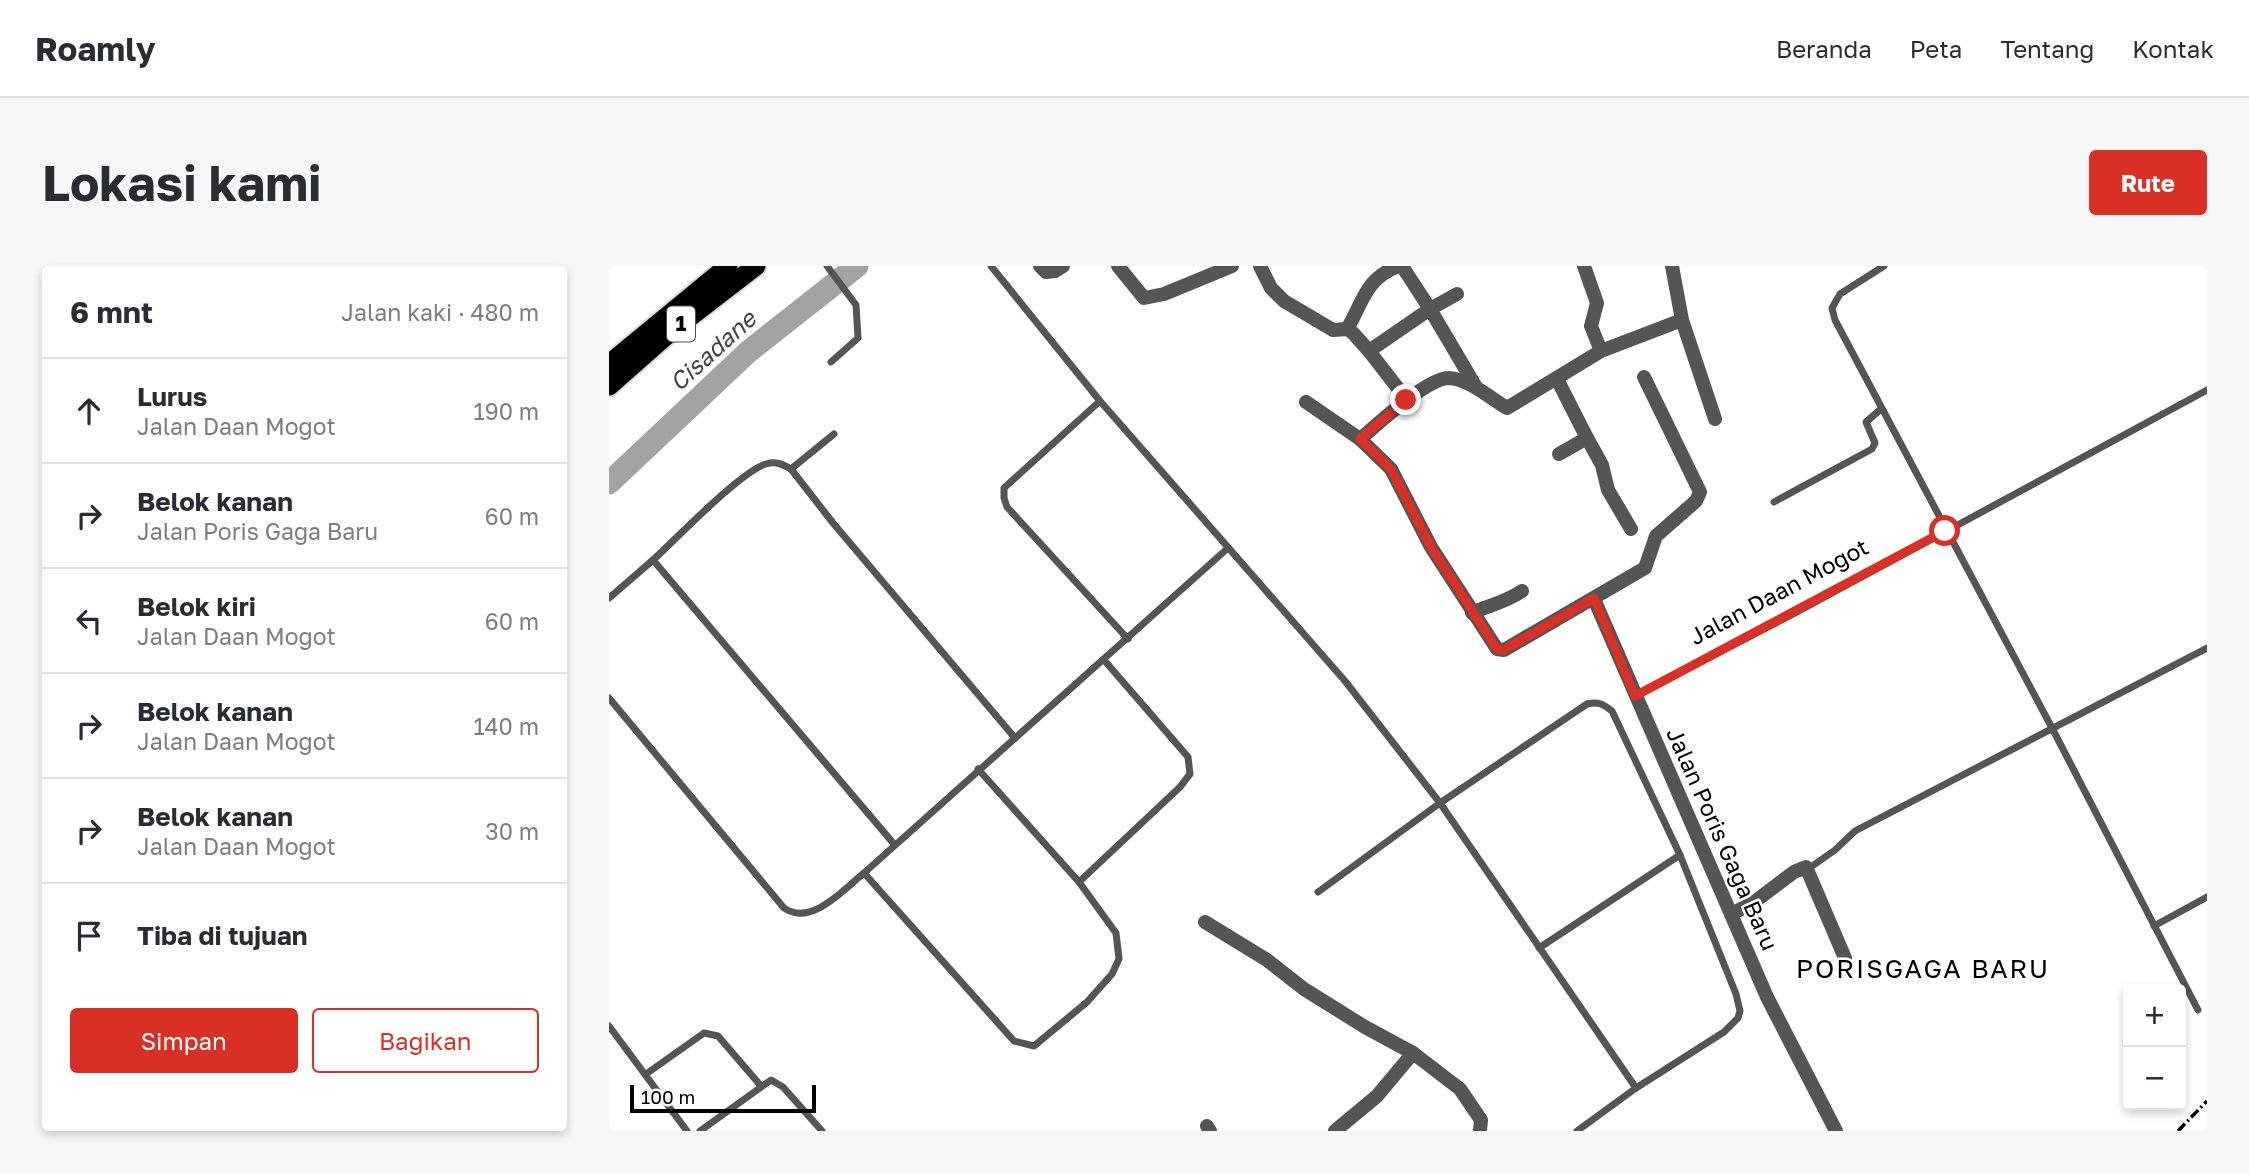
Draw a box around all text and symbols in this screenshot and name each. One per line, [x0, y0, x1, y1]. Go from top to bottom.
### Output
text: Roamly [35, 29, 155, 68]
text: Beranda [1776, 34, 1872, 63]
text: Peta [1910, 34, 1962, 63]
text: Tentang [2000, 34, 2094, 63]
text: Kontak [2132, 34, 2214, 63]
button: Rute [2089, 150, 2207, 215]
text: Lokasi kami [42, 153, 321, 212]
text: 6 mnt [70, 294, 153, 330]
text: Jalan kaki · 480 m [341, 298, 539, 326]
water label: Cisadane [663, 302, 763, 396]
road number: 1 [667, 307, 695, 342]
text: Lurus [137, 381, 207, 412]
route end [1390, 384, 1421, 415]
icon: ahead [70, 392, 108, 430]
text: 190 m [474, 397, 539, 425]
text: Jalan Daan Mogot [137, 412, 336, 440]
text: Belok kanan [137, 486, 293, 517]
icon: right [70, 497, 108, 535]
text: 60 m [485, 502, 539, 530]
route start [1929, 515, 1960, 546]
text: Jalan Poris Gaga Baru [137, 517, 378, 545]
street label: Jalan Daan Mogot [1684, 532, 1873, 650]
text: Belok kiri [137, 591, 256, 622]
icon: left [70, 602, 108, 640]
text: 60 m [485, 607, 539, 635]
text: Jalan Daan Mogot [137, 622, 336, 650]
text: Belok kanan [137, 696, 293, 727]
icon: right [70, 707, 108, 745]
text: 140 m [473, 712, 539, 740]
street label: Jalan Poris Gaga Baru [1661, 723, 1785, 954]
text: Jalan Daan Mogot [137, 727, 336, 755]
text: Belok kanan [137, 801, 293, 832]
icon: right [70, 812, 108, 850]
text: 30 m [485, 817, 539, 845]
text: Jalan Daan Mogot [137, 832, 336, 860]
icon: arrive [70, 917, 108, 955]
text: Tiba di tujuan [137, 920, 307, 951]
district label: PORISGAGA BARU [1796, 953, 2050, 984]
map controls [2123, 984, 2186, 1110]
button: + [2123, 984, 2186, 1047]
button: Simpan [70, 1008, 298, 1073]
button: Bagikan [312, 1008, 539, 1073]
button: − [2123, 1047, 2186, 1110]
scale bar [630, 1082, 815, 1114]
text: 100 m [641, 1085, 695, 1108]

